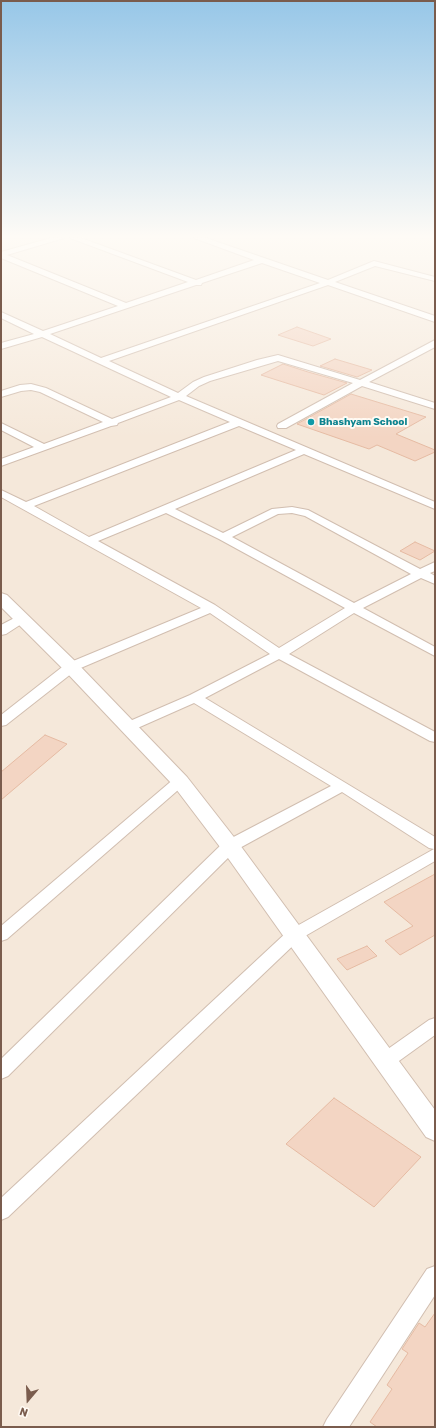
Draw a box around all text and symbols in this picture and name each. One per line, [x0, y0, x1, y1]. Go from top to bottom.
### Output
place label: Bhashyam School [319, 416, 407, 428]
marker: Bhashyam School [306, 417, 316, 427]
north arrow [8, 1380, 48, 1420]
text: N [18, 1404, 30, 1419]

